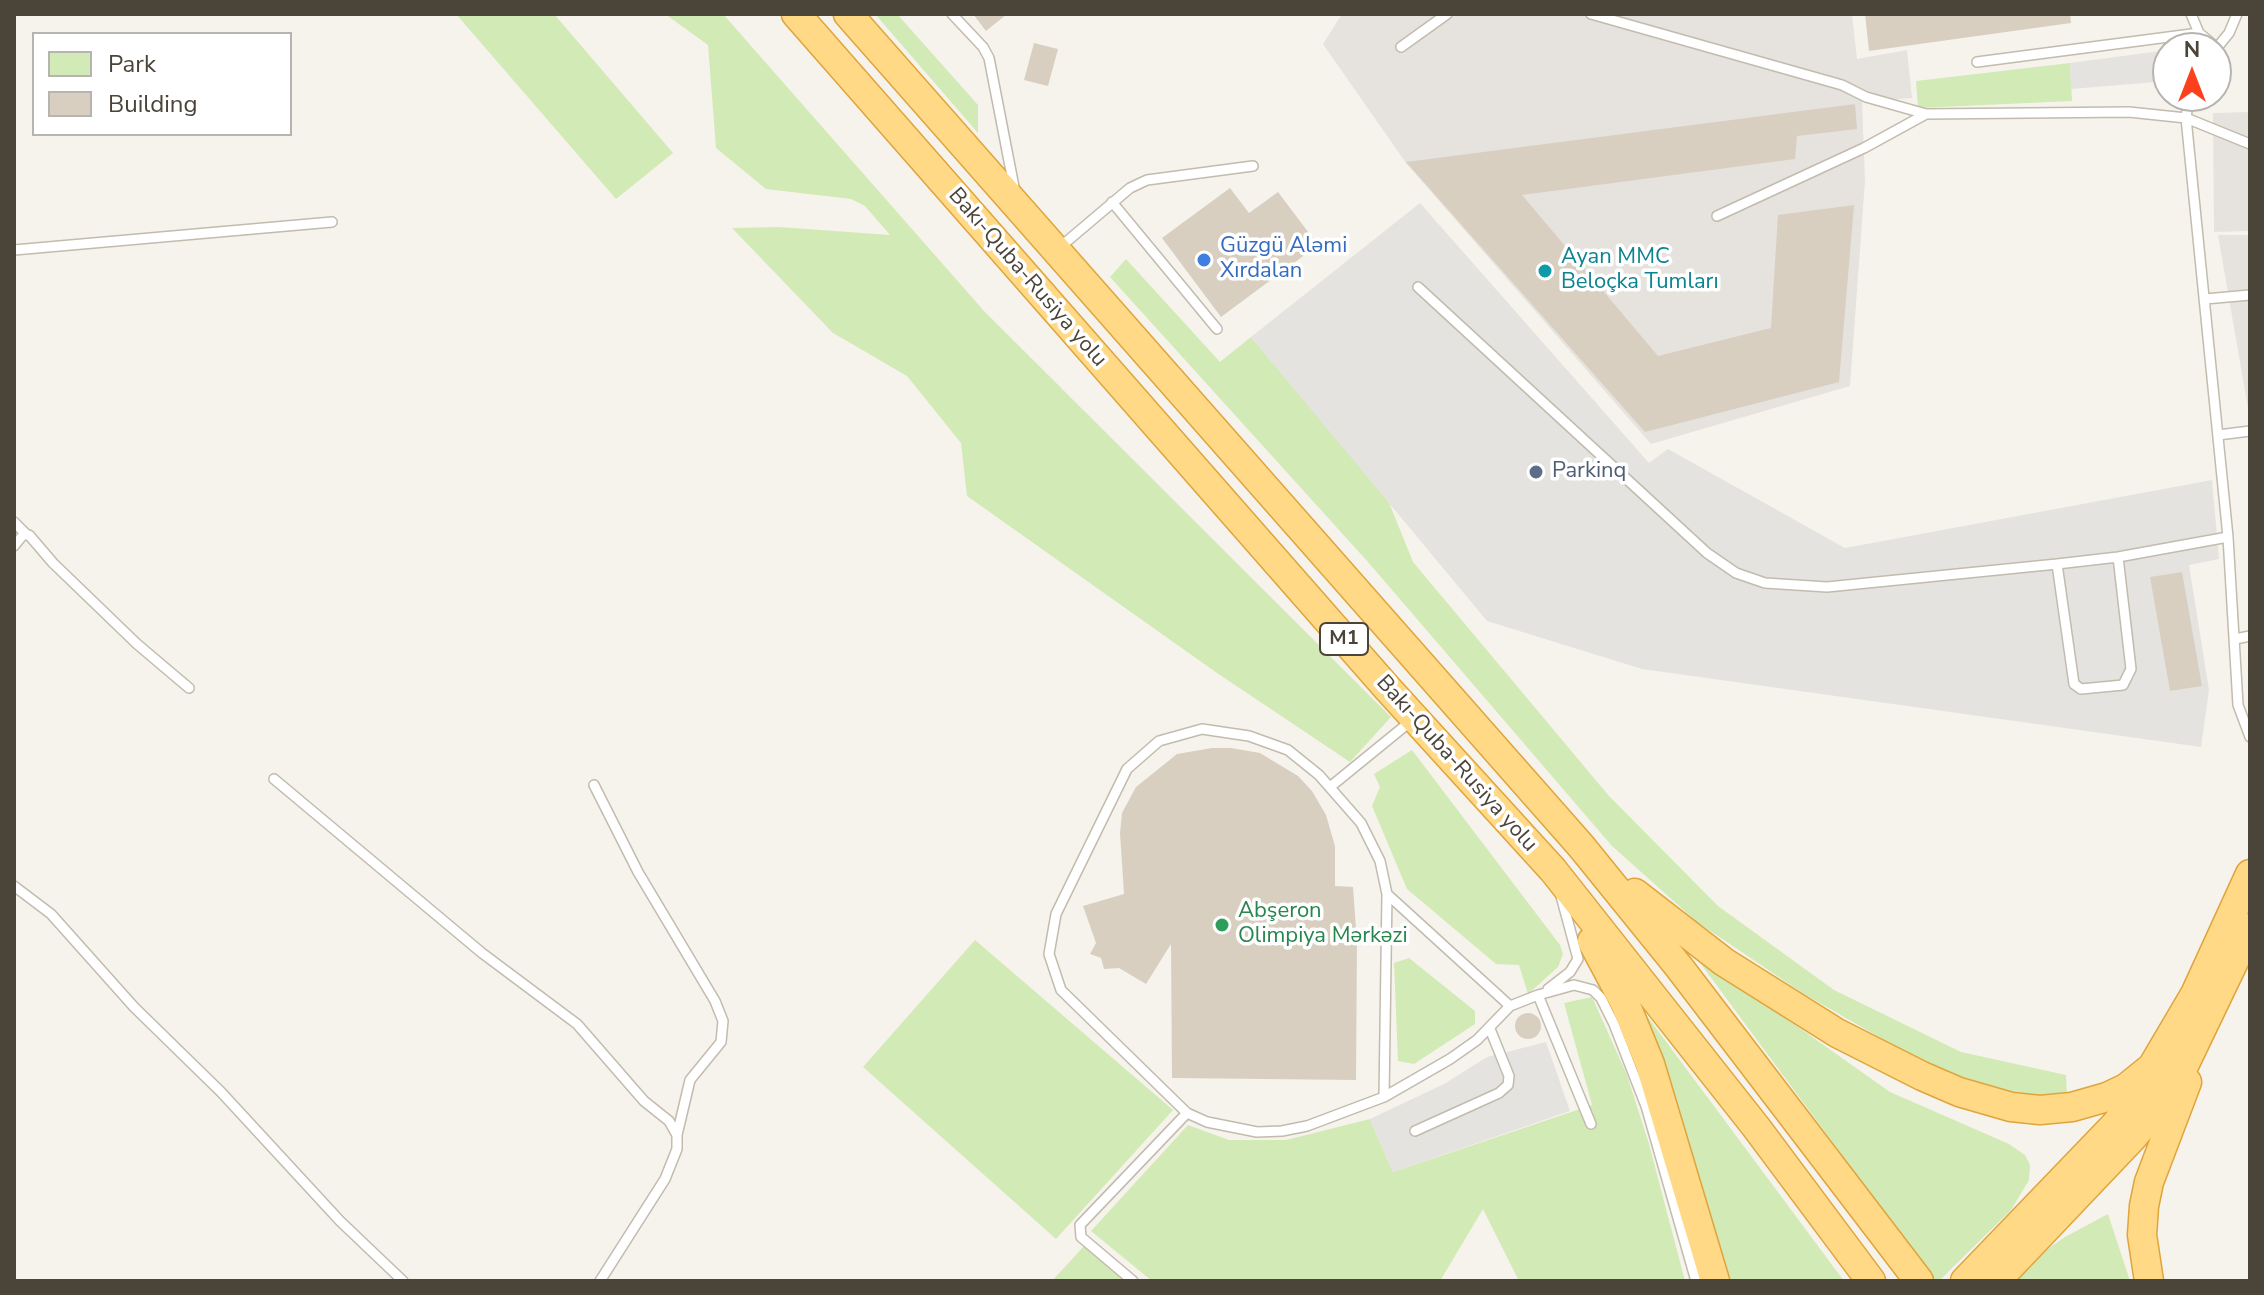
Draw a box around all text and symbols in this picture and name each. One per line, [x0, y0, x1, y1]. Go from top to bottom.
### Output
legend [32, 32, 292, 136]
north arrow [2152, 32, 2232, 112]
text: N [2184, 35, 2200, 65]
text: Park [108, 48, 156, 80]
text: Building [108, 88, 198, 120]
street label: Bakı-Quba-Rusiya yolu [942, 183, 1112, 373]
place label: Güzgü Aləmi Xırdalan [1220, 234, 1347, 286]
place label: Ayan MMC Beloçka Tumları [1561, 245, 1719, 296]
marker: Güzgü Aləmi Xırdalan [1195, 251, 1213, 269]
marker: Ayan MMC Beloçka Tumları [1536, 262, 1554, 280]
place label: Parkinq [1552, 459, 1626, 485]
marker: Parkinq [1527, 463, 1545, 481]
road number: M1 [1320, 623, 1368, 655]
street label: Bakı-Quba-Rusiya yolu [1370, 670, 1542, 858]
place label: Abşeron Olimpiya Mərkəzi [1238, 899, 1408, 950]
marker: Abşeron Olimpiya Mərkəzi [1213, 916, 1231, 934]

